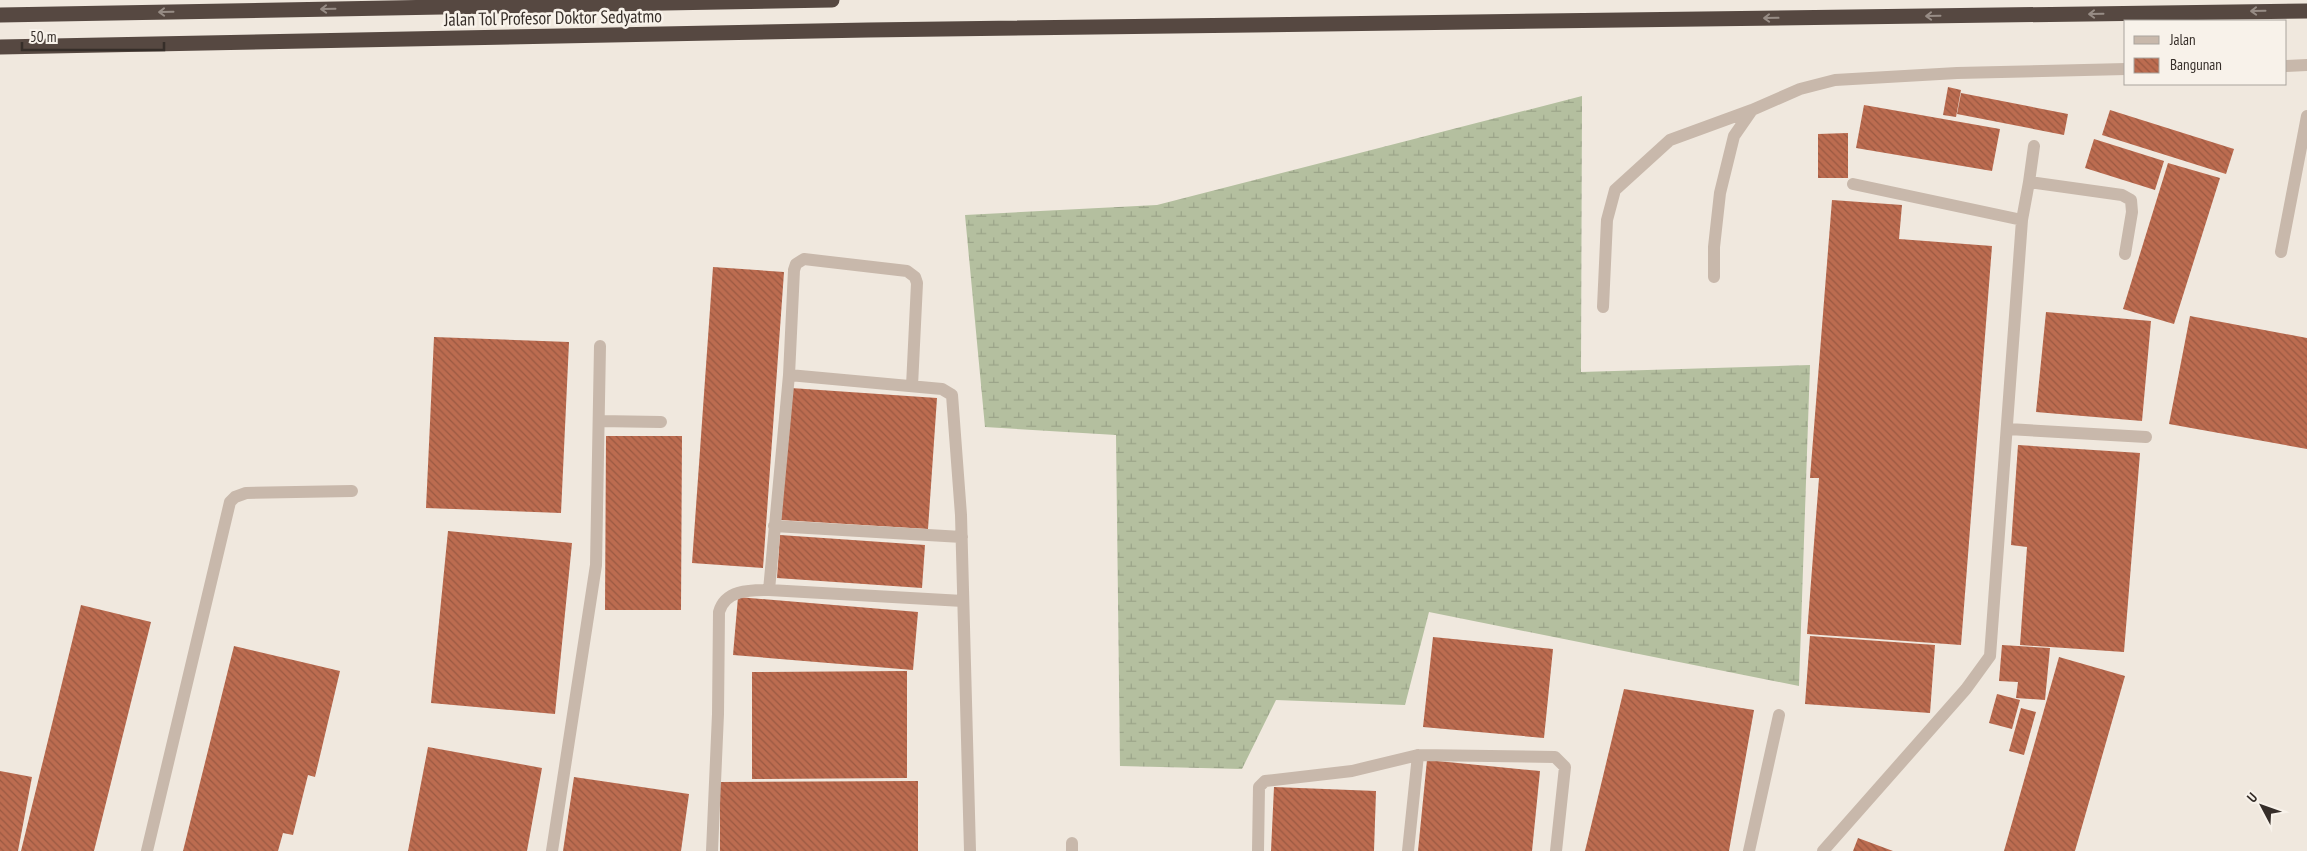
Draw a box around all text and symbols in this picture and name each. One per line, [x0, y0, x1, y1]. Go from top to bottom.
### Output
one-way arrow [320, 4, 336, 14]
street label: Jalan Tol Profesor Doktor Sedyatmo [443, 4, 662, 31]
one-way arrow [158, 7, 174, 17]
one-way arrow [2251, 7, 2267, 16]
one-way arrow [2088, 9, 2104, 18]
one-way arrow [1926, 11, 1942, 21]
one-way arrow [1763, 13, 1780, 23]
scale bar [22, 20, 165, 52]
legend [2124, 20, 2287, 85]
text: 50 m [30, 27, 56, 46]
text: Jalan [2169, 30, 2196, 49]
text: Bangunan [2170, 55, 2222, 74]
north arrow [2237, 781, 2287, 831]
text: U [2243, 789, 2261, 806]

